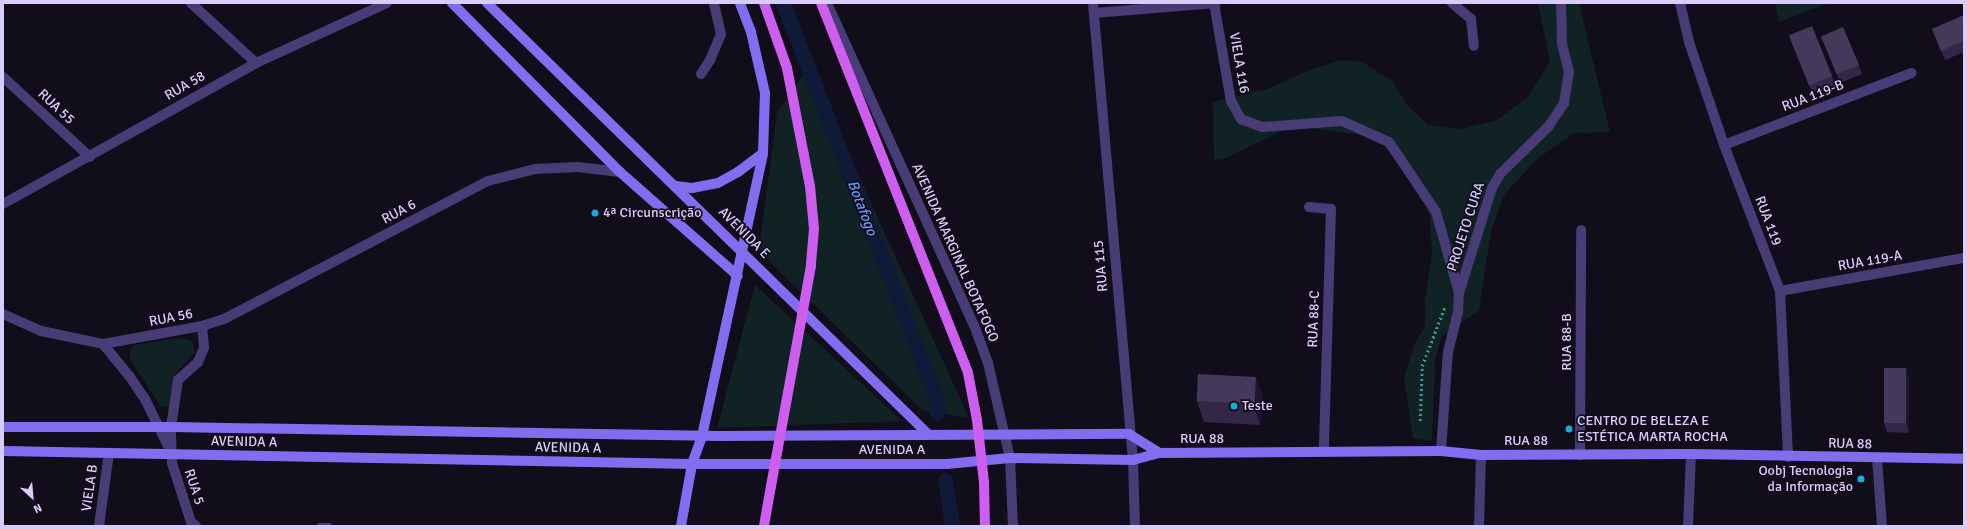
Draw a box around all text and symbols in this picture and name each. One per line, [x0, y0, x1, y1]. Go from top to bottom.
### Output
street label: VIELA 116 [1225, 31, 1253, 95]
street label: RUA 58 [162, 68, 208, 104]
street label: RUA 119-B [1780, 77, 1846, 115]
street label: RUA 55 [34, 86, 78, 128]
street label: AVENIDA MARGINAL BOTAFOGO [908, 161, 1002, 345]
water label: Botafogo [843, 178, 881, 238]
street label: PROJETO CURA [1444, 180, 1488, 274]
street label: RUA 119 [1751, 194, 1785, 248]
street label: RUA 6 [379, 196, 419, 228]
street label: AVENIDA E [715, 204, 773, 262]
place label: 4ª Circunscrição [603, 205, 701, 221]
marker: 4ª Circunscrição [590, 208, 600, 218]
street label: RUA 115 [1090, 240, 1112, 292]
street label: RUA 119-A [1836, 247, 1904, 275]
street label: RUA 88-C [1305, 290, 1323, 348]
street label: RUA 56 [148, 306, 194, 330]
street label: RUA 88-B [1559, 313, 1575, 371]
place label: Teste [1242, 398, 1273, 414]
marker: Teste [1229, 401, 1239, 411]
place label: CENTRO DE BELEZA E ESTÉTICA MARTA ROCHA [1577, 413, 1728, 446]
marker: CENTRO DE BELEZA E ESTÉTICA MARTA ROCHA [1564, 424, 1574, 434]
street label: RUA 88 [1180, 431, 1224, 447]
street label: AVENIDA A [211, 433, 277, 451]
street label: RUA 88 [1504, 433, 1548, 449]
street label: RUA 88 [1828, 435, 1872, 453]
street label: AVENIDA A [535, 439, 601, 457]
street label: AVENIDA A [859, 442, 925, 458]
street label: VIELA B [78, 463, 102, 513]
place label: Oobj Tecnologia da Informação [1758, 463, 1853, 496]
street label: RUA 5 [180, 467, 208, 507]
marker: Oobj Tecnologia da Informação [1856, 474, 1866, 484]
north arrow [12, 477, 52, 517]
text: N [31, 501, 44, 516]

